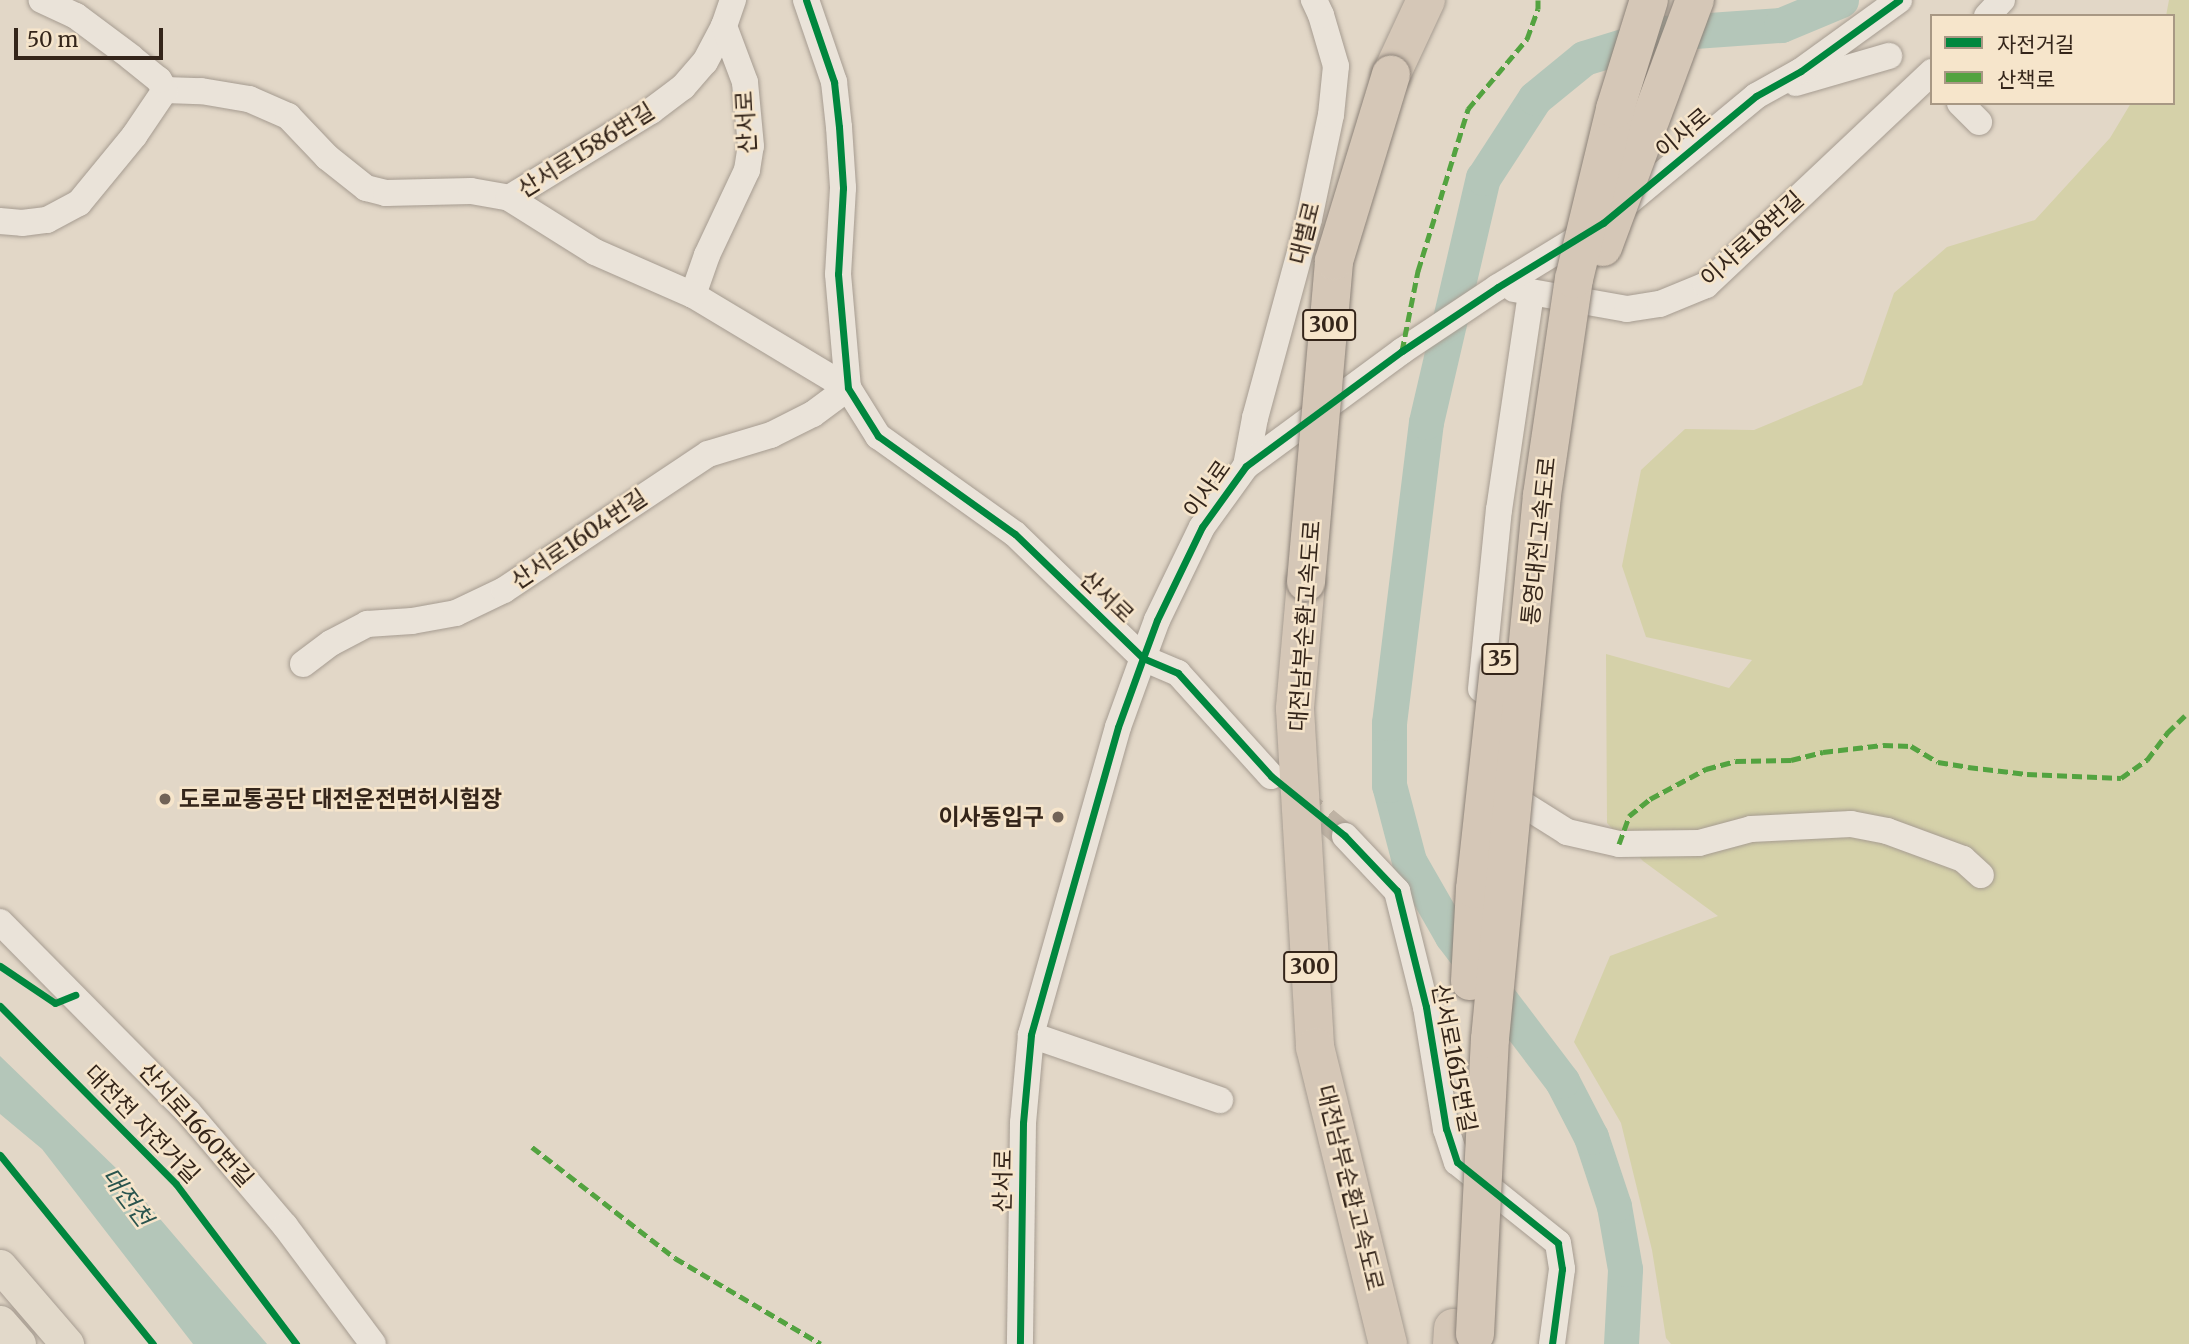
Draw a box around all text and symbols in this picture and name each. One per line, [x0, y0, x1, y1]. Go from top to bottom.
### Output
scale bar [18, 14, 166, 58]
legend [1930, 14, 2175, 105]
text: 50 m [27, 26, 78, 53]
text: 자전거길 [1997, 31, 2074, 58]
text: 산책로 [1997, 66, 2055, 93]
street label: 산서로 [731, 90, 761, 154]
street label: 산서로1586번길 [513, 97, 659, 203]
street label: 이사로 [1650, 102, 1716, 164]
street label: 이사로18번길 [1695, 186, 1809, 292]
street label: 대별로 [1284, 199, 1326, 267]
road number: 300 [1301, 308, 1357, 342]
street label: 이사로 [1177, 455, 1237, 523]
street label: 통영대전고속도로 [1516, 455, 1562, 627]
street label: 산서로1604번길 [506, 483, 652, 595]
street label: 대전남부순환고속도로 [1284, 519, 1326, 733]
street label: 산서로 [1075, 565, 1139, 629]
road number: 35 [1481, 642, 1519, 676]
place label: 도로교통공단 대전운전면허시험장 [179, 785, 502, 813]
marker: 도로교통공단 대전운전면허시험장 [157, 791, 173, 807]
place label: 이사동입구 [938, 803, 1044, 831]
marker: 이사동입구 [1050, 809, 1066, 825]
road number: 300 [1282, 950, 1338, 984]
street label: 산서로1615번길 [1426, 981, 1482, 1135]
street label: 산서로1660번길 [133, 1057, 259, 1193]
street label: 대전천 자전거길 [79, 1059, 205, 1189]
street label: 대전남부순환고속도로 [1311, 1082, 1389, 1294]
street label: 산서로 [989, 1149, 1017, 1213]
water label: 대전천 [96, 1162, 158, 1232]

